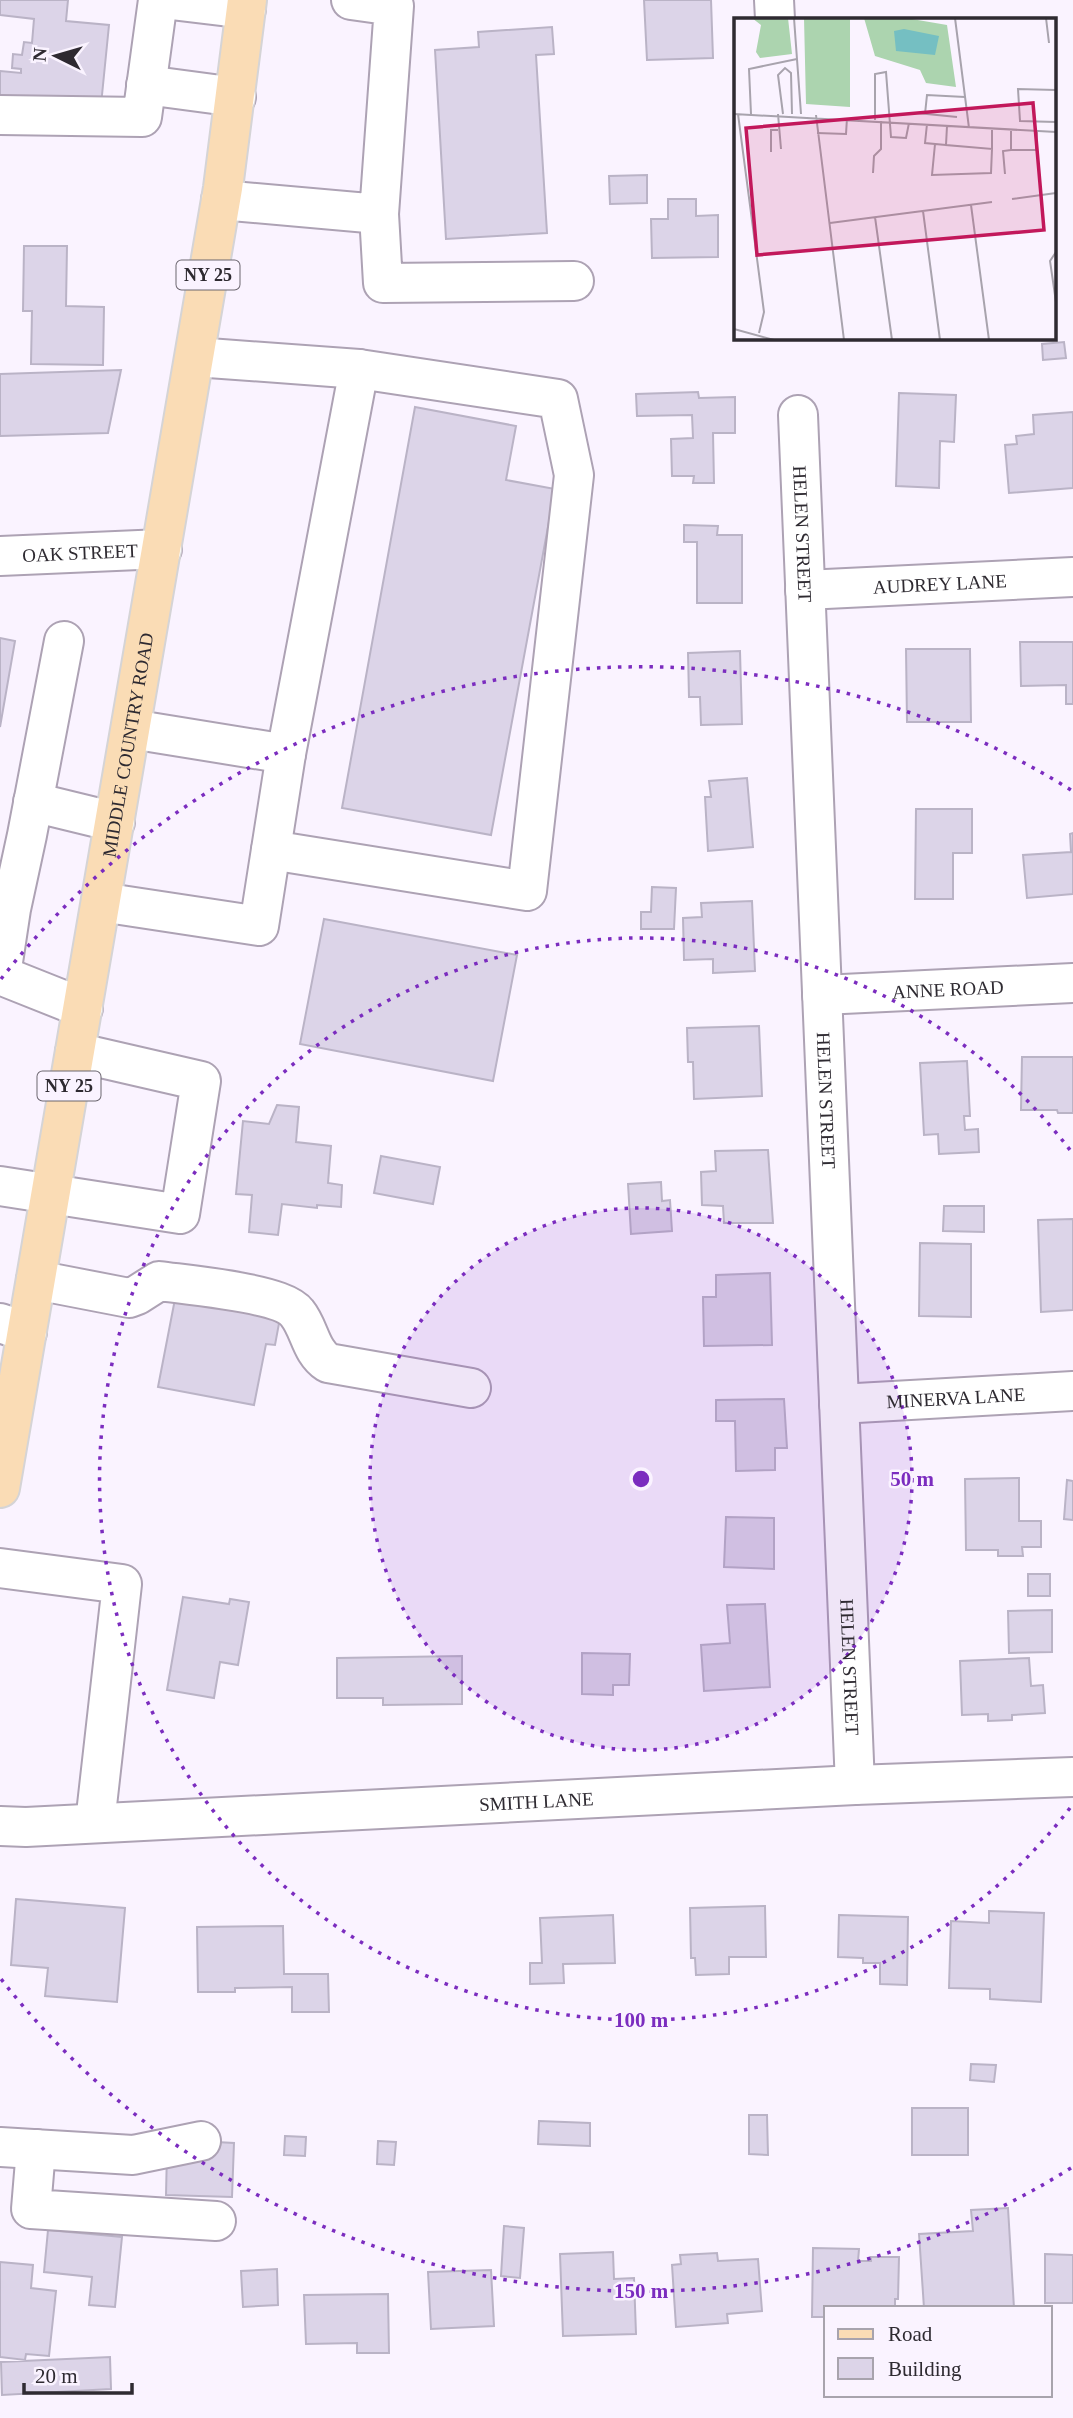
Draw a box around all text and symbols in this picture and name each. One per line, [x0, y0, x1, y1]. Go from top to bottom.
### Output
inset map [734, 18, 1056, 340]
north arrow [21, 21, 91, 91]
text: N [29, 47, 51, 62]
road number: NY 25 [176, 260, 240, 290]
street label: HELEN STREET [789, 465, 816, 603]
street label: OAK STREET [22, 540, 139, 566]
street label: AUDREY LANE [872, 570, 1007, 598]
street label: MIDDLE COUNTRY ROAD [98, 631, 158, 859]
street label: ANNE ROAD [892, 976, 1004, 1003]
street label: HELEN STREET [813, 1032, 839, 1170]
road number: NY 25 [38, 1072, 100, 1100]
street label: MINERVA LANE [886, 1384, 1026, 1412]
centre of rings [629, 1467, 653, 1491]
text: 50 m [890, 1467, 934, 1491]
street label: HELEN STREET [836, 1598, 863, 1736]
street label: SMITH LANE [479, 1788, 594, 1815]
text: 100 m [614, 2008, 669, 2032]
text: 150 m [614, 2279, 669, 2303]
legend [824, 2306, 1052, 2397]
text: Road [888, 2322, 933, 2346]
scale bar [24, 2352, 133, 2396]
text: Building [888, 2357, 962, 2381]
text: 20 m [35, 2364, 78, 2388]

